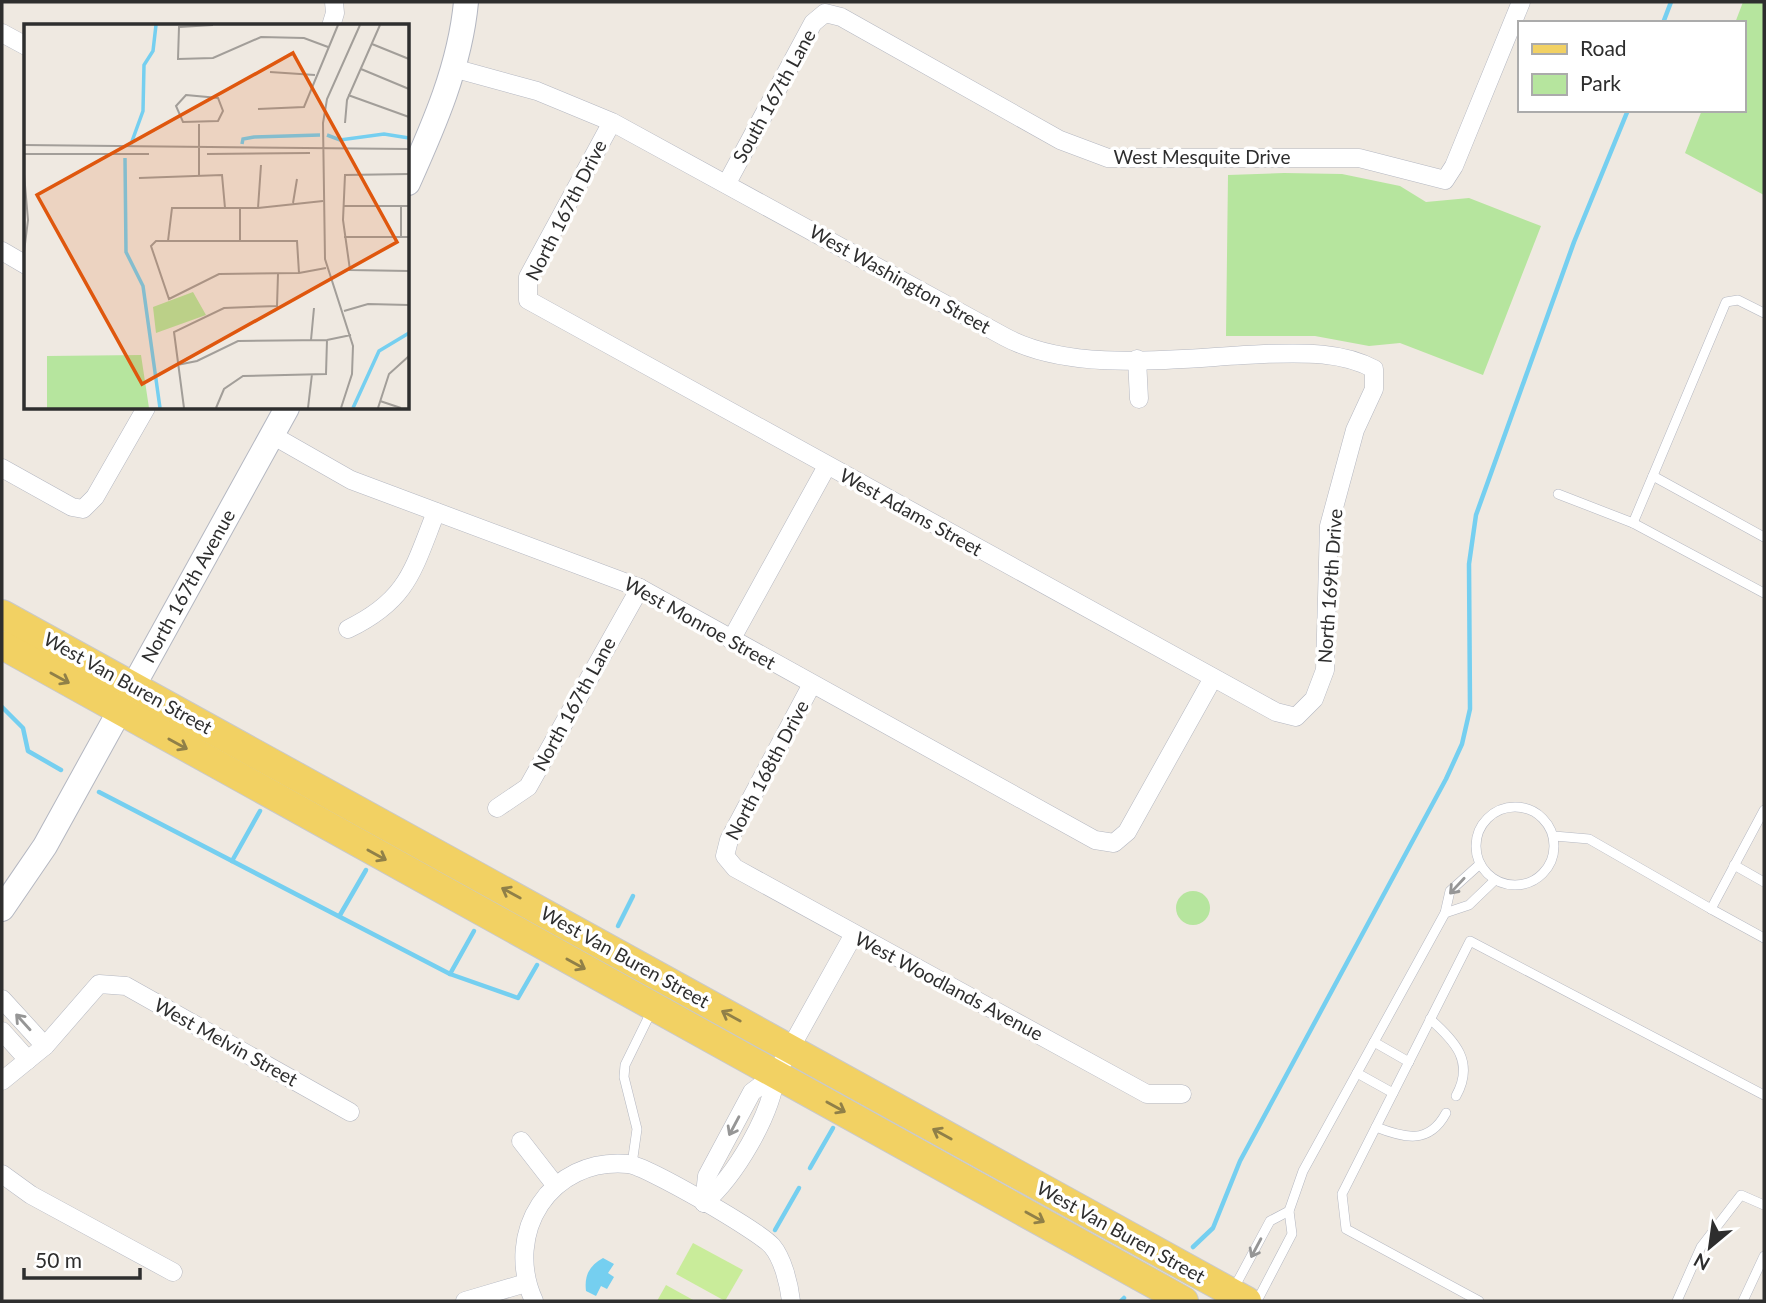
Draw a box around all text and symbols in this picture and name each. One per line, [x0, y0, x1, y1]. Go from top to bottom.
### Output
legend [1518, 21, 1745, 112]
inset map [24, 24, 410, 410]
street label: South 167th Lane [727, 25, 820, 167]
text: Road [1580, 35, 1627, 60]
text: Park [1580, 70, 1621, 95]
street label: North 167th Drive [520, 136, 611, 284]
street label: West Mesquite Drive [1114, 145, 1290, 168]
street label: West Washington Street [806, 219, 995, 338]
street label: West Adams Street [836, 463, 987, 560]
street label: North 167th Avenue [136, 505, 239, 666]
street label: North 169th Drive [1313, 508, 1346, 664]
street label: West Monroe Street [621, 571, 780, 674]
street label: West Van Buren Street [40, 627, 217, 739]
street label: North 167th Lane [527, 633, 620, 775]
one-way arrow [50, 671, 70, 685]
street label: North 168th Drive [720, 696, 813, 844]
one-way arrow [168, 737, 188, 751]
one-way arrow [366, 849, 387, 862]
one-way arrow [1449, 876, 1466, 894]
one-way arrow [501, 886, 521, 900]
street label: West Van Buren Street [537, 901, 714, 1013]
street label: West Woodlands Avenue [851, 926, 1047, 1045]
one-way arrow [565, 958, 586, 972]
street label: West Melvin Street [151, 993, 302, 1091]
one-way arrow [721, 1009, 742, 1022]
one-way arrow [16, 1014, 32, 1032]
one-way arrow [825, 1101, 846, 1114]
one-way arrow [727, 1115, 741, 1135]
one-way arrow [933, 1127, 953, 1141]
street label: West Van Buren Street [1033, 1176, 1210, 1288]
one-way arrow [1025, 1210, 1045, 1224]
north arrow [1675, 1212, 1745, 1282]
scale bar [24, 1236, 140, 1280]
one-way arrow [1248, 1237, 1262, 1257]
text: 50 m [35, 1247, 82, 1272]
text: N [1690, 1249, 1713, 1276]

